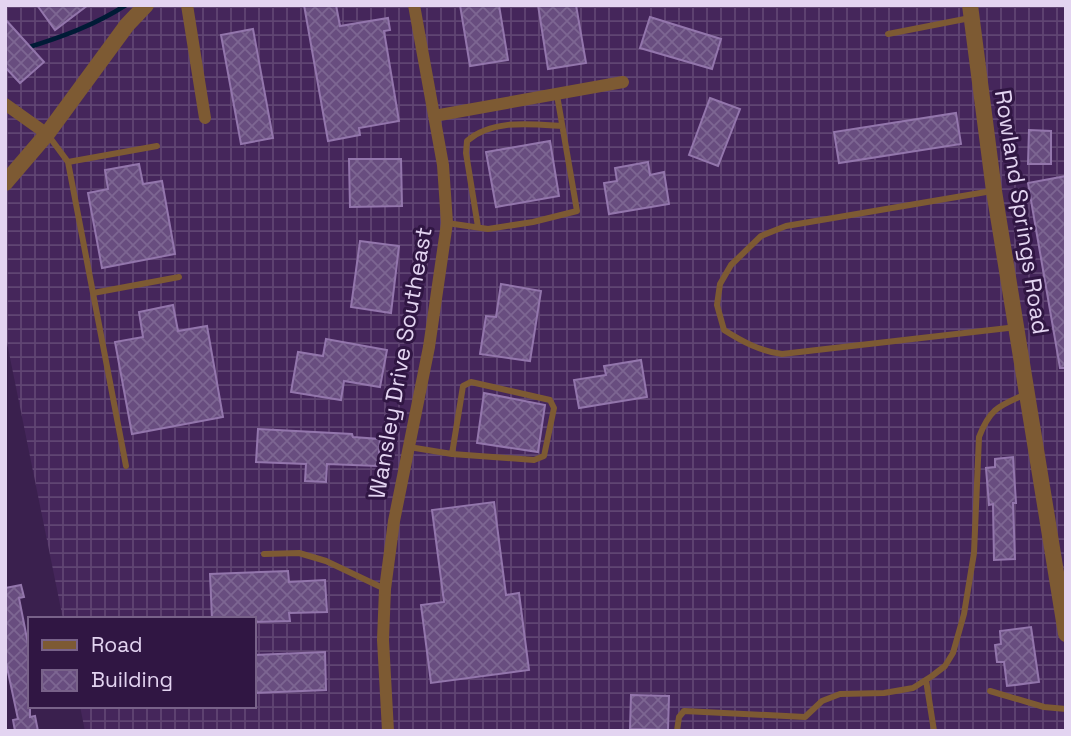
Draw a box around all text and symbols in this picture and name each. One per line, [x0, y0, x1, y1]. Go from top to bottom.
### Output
street label: Rowland Springs Road [988, 88, 1056, 336]
street label: Wansley Drive Southeast [361, 225, 439, 501]
legend [28, 617, 256, 708]
text: Road [91, 631, 143, 658]
text: Building [91, 666, 173, 693]

